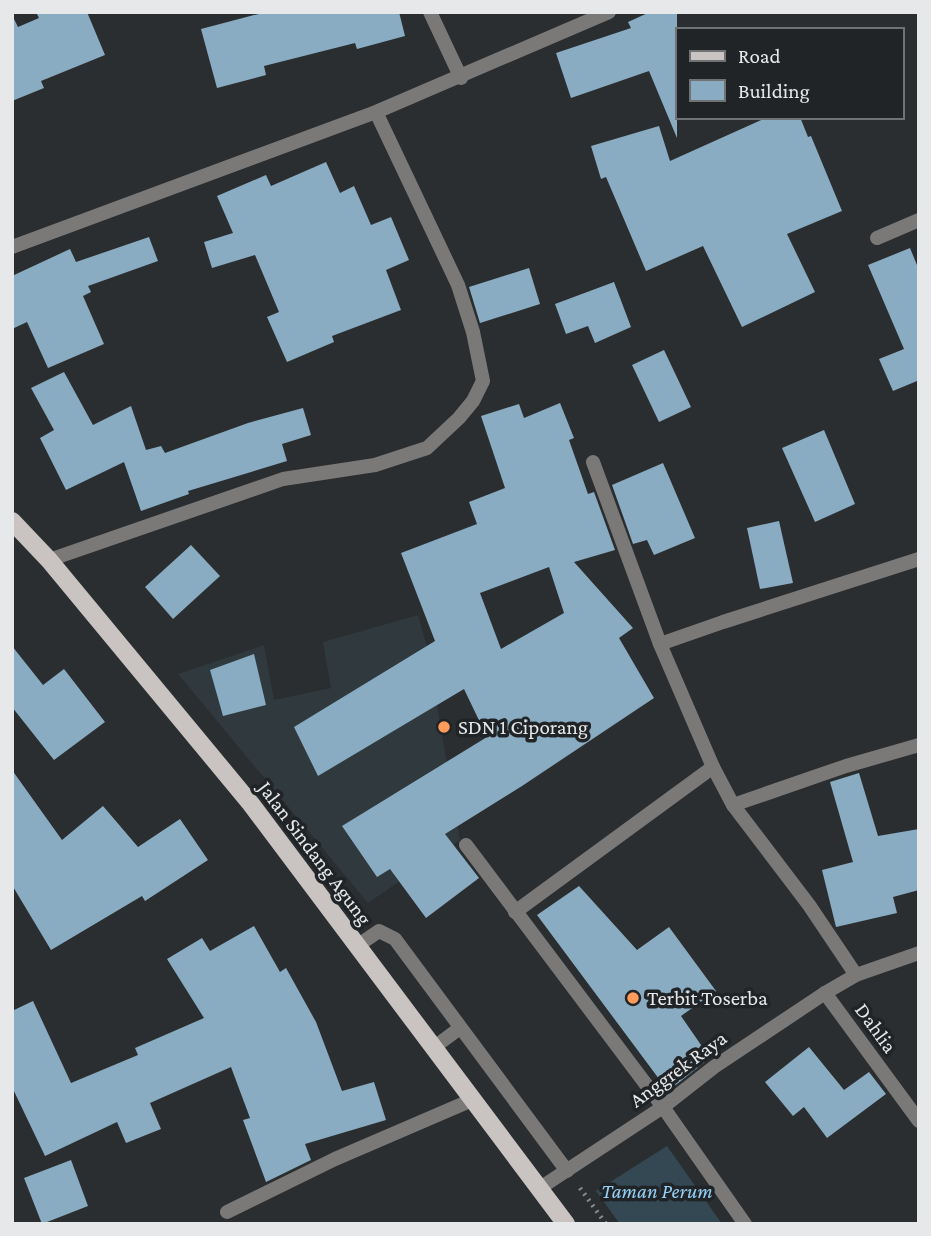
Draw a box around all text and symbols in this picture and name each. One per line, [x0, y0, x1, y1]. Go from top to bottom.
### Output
legend [676, 28, 903, 119]
text: Road [738, 44, 781, 68]
text: Building [738, 79, 810, 103]
place label: SDN 1 Ciporang [458, 715, 588, 739]
marker: SDN 1 Ciporang [436, 719, 452, 735]
street label: Jalan Sindang Agung [252, 775, 377, 930]
place label: Terbit Toserba [647, 986, 768, 1010]
marker: Terbit Toserba [625, 990, 641, 1006]
street label: Dahlia [850, 998, 902, 1058]
street label: Anggrek Raya [625, 1026, 731, 1112]
park label: Taman Perum [601, 1179, 713, 1203]

